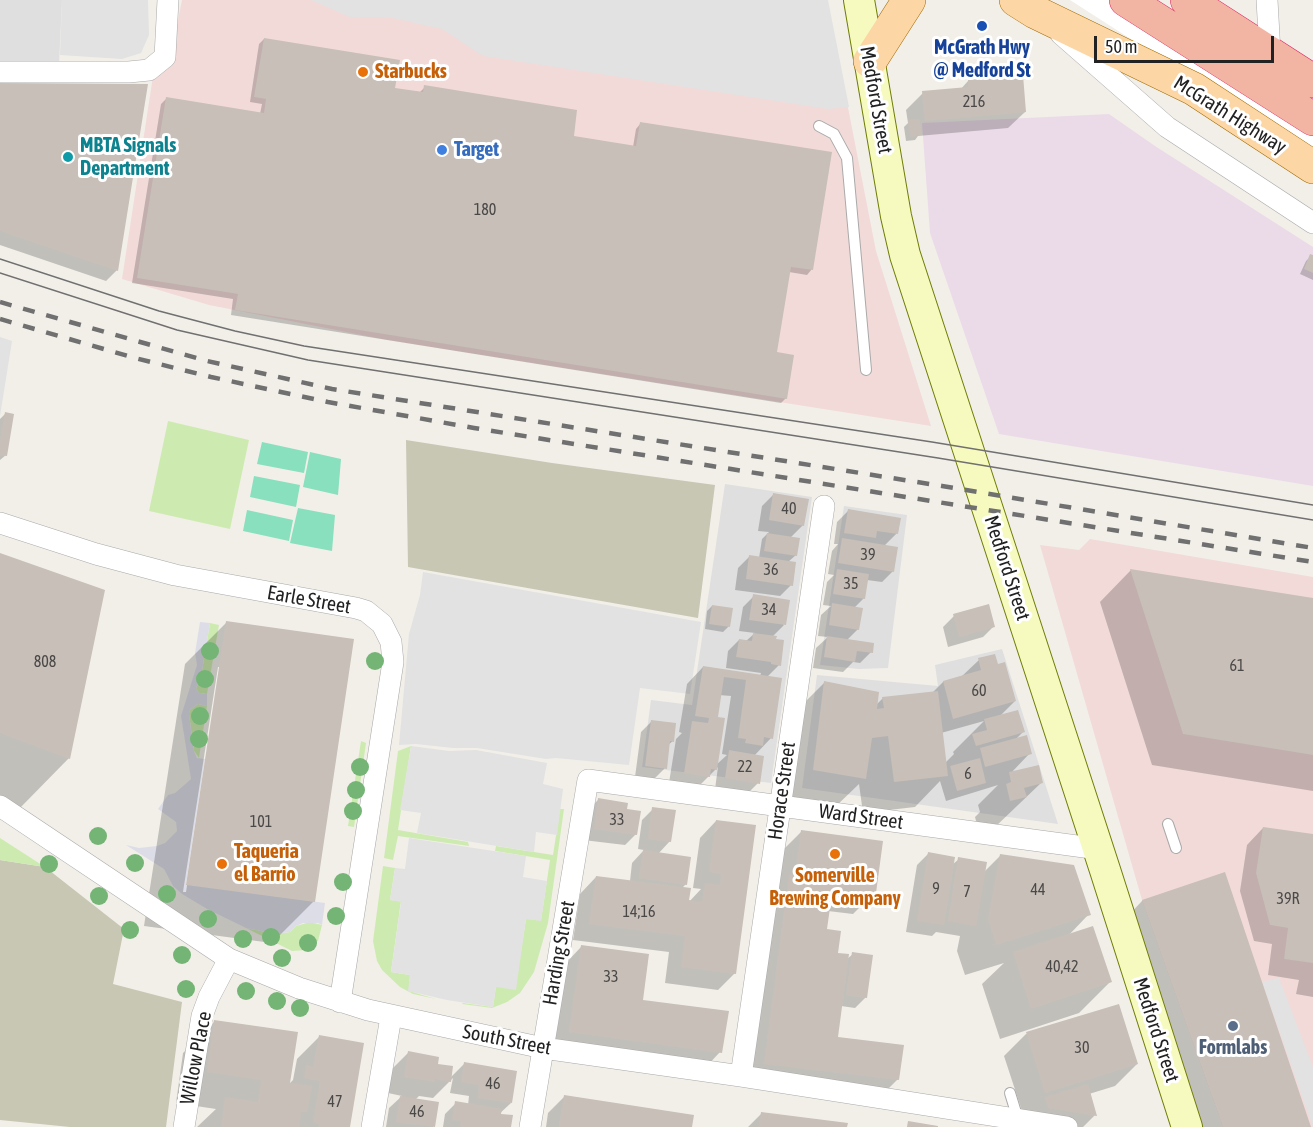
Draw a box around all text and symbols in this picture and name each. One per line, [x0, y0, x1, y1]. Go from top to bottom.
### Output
marker: McGrath Hwy @ Medford St [975, 19, 989, 33]
scale bar [1097, 24, 1277, 62]
place label: McGrath Hwy @ Medford St [933, 36, 1031, 83]
text: 50 m [1105, 36, 1137, 57]
street label: Medford Street [855, 44, 897, 156]
place label: Starbucks [375, 60, 447, 84]
marker: Starbucks [356, 65, 370, 79]
street label: McGrath Highway [1169, 71, 1291, 159]
house number: 216 [963, 92, 985, 112]
place label: MBTA Signals Department [80, 134, 176, 181]
place label: Target [454, 138, 499, 162]
marker: Target [435, 143, 449, 157]
marker: MBTA Signals Department [61, 150, 75, 164]
house number: 180 [474, 200, 496, 220]
house number: 40 [781, 499, 797, 519]
street label: Medford Street [979, 513, 1035, 623]
house number: 39 [860, 545, 876, 565]
house number: 36 [763, 560, 779, 580]
house number: 35 [843, 574, 859, 594]
street label: Earle Street [265, 581, 353, 619]
house number: 34 [761, 600, 777, 620]
house number: 808 [34, 652, 56, 672]
house number: 61 [1229, 656, 1245, 676]
house number: 60 [971, 681, 987, 701]
street label: Horace Street [763, 740, 801, 842]
house number: 22 [737, 757, 753, 777]
house number: 6 [964, 764, 972, 784]
street label: Ward Street [817, 799, 905, 835]
house number: 33 [609, 810, 625, 830]
house number: 101 [250, 812, 272, 832]
place label: Taqueria el Barrio [234, 840, 299, 887]
marker: Somerville Brewing Company [828, 847, 842, 861]
marker: Taqueria el Barrio [215, 857, 229, 871]
place label: Somerville Brewing Company [769, 864, 901, 911]
house number: 9 [932, 879, 940, 899]
house number: 44 [1030, 880, 1046, 900]
house number: 7 [963, 882, 971, 902]
house number: 39R [1276, 889, 1300, 909]
street label: Harding Street [538, 899, 580, 1007]
house number: 14;16 [623, 902, 655, 922]
house number: 40,42 [1046, 957, 1078, 977]
house number: 33 [603, 967, 619, 987]
street label: Medford Street [1128, 975, 1184, 1085]
street label: Willow Place [175, 1009, 217, 1107]
marker: Formlabs [1226, 1019, 1240, 1033]
street label: South Street [461, 1020, 553, 1060]
place label: Formlabs [1199, 1036, 1267, 1060]
house number: 30 [1074, 1038, 1090, 1058]
house number: 46 [485, 1074, 501, 1094]
house number: 47 [327, 1092, 343, 1112]
house number: 46 [409, 1102, 425, 1122]

